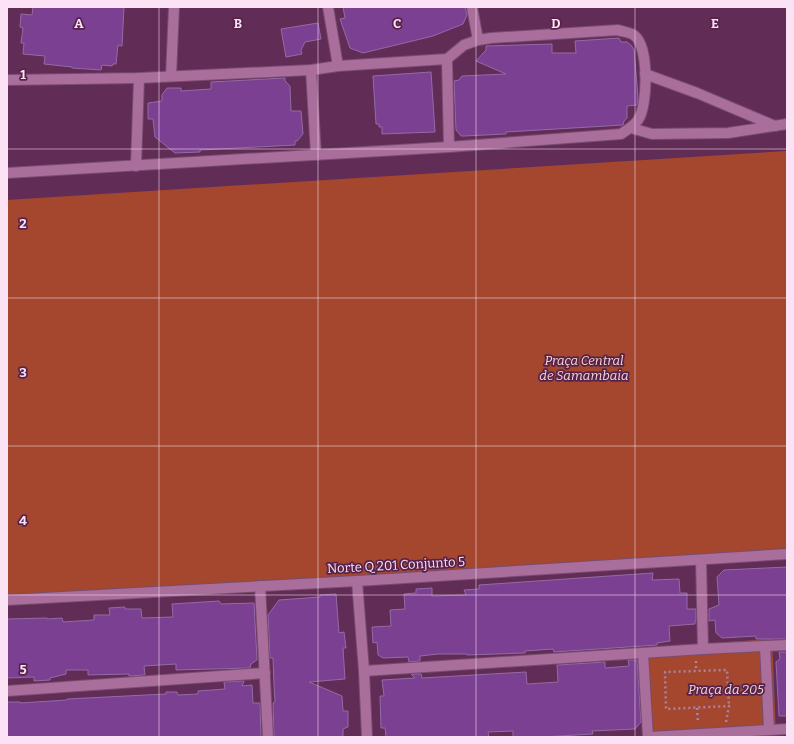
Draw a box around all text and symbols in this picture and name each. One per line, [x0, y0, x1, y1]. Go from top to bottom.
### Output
text: A [74, 16, 84, 31]
text: B [234, 16, 242, 31]
text: C [393, 16, 401, 31]
text: D [551, 16, 561, 31]
text: E [711, 16, 719, 31]
text: 1 [20, 67, 26, 82]
text: 2 [19, 216, 27, 231]
park label: Praça Central de Samambaia [539, 353, 629, 383]
text: 3 [19, 365, 27, 380]
text: 4 [19, 513, 27, 528]
street label: Norte Q 201 Conjunto 5 [327, 554, 465, 576]
text: 5 [19, 662, 27, 677]
park label: Praça da 205 [688, 682, 764, 697]

